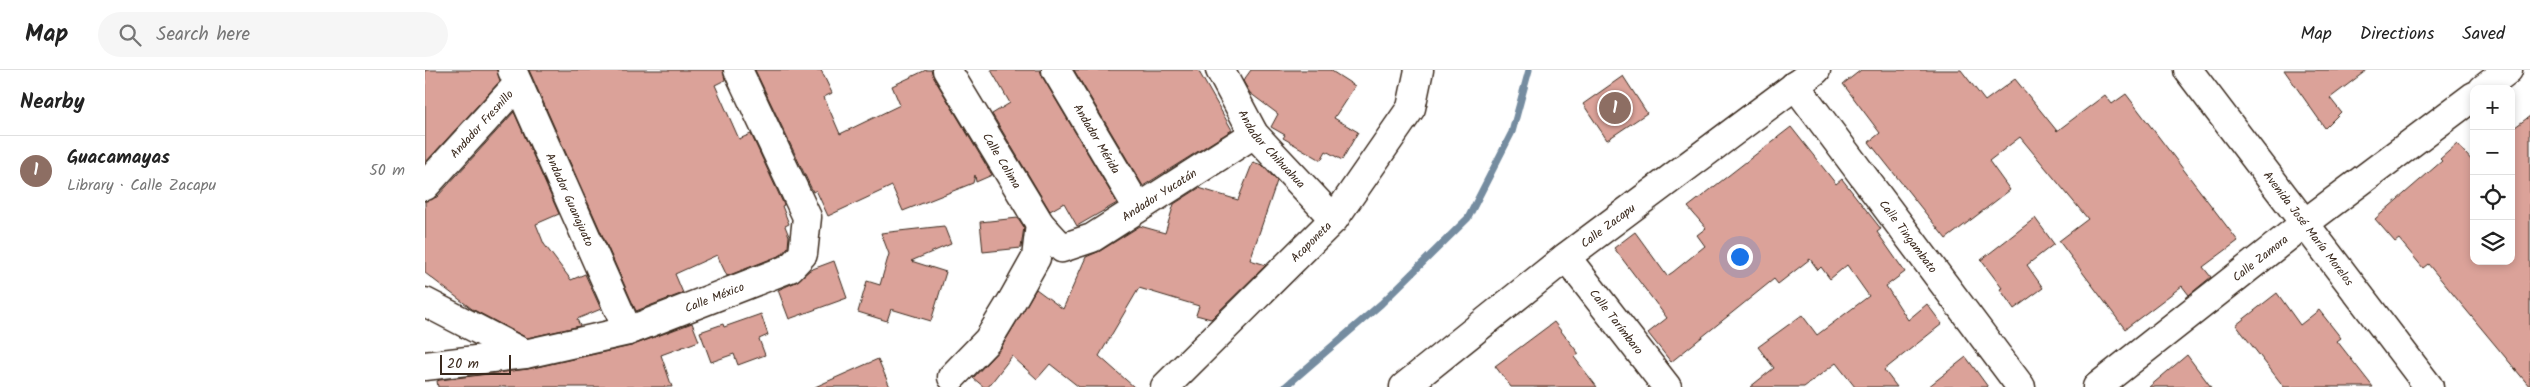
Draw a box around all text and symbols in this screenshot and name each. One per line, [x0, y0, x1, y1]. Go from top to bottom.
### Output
search box [98, 12, 448, 57]
text: Map [25, 15, 68, 54]
text: Search here [156, 20, 250, 50]
text: Map [2300, 20, 2332, 49]
text: Directions [2360, 20, 2434, 49]
text: Saved [2462, 20, 2505, 49]
icon: search [116, 21, 144, 49]
street label: Andador Fresnillo [445, 85, 518, 162]
map controls [2470, 85, 2515, 265]
button: + [2470, 85, 2515, 130]
text: Nearby [20, 86, 85, 119]
pin: 1 [1599, 89, 1631, 127]
street label: Andador Mérida [1069, 100, 1125, 178]
street label: Andador Chihuahua [1233, 106, 1310, 193]
street label: Calle Colima [977, 129, 1026, 193]
button: − [2470, 130, 2515, 175]
text: Guacamayas [67, 143, 170, 173]
street label: Andador Guanajuato [540, 150, 599, 250]
text: 1 [34, 158, 38, 183]
text: 50 m [369, 158, 405, 183]
street label: Andador Yucatán [1118, 164, 1201, 226]
street label: Avenida José María Morelos [2259, 167, 2358, 290]
text: Library · Calle Zacapu [67, 173, 216, 198]
button: locate [2470, 175, 2515, 220]
street label: Calle Tingambato [1874, 196, 1942, 277]
street label: Calle Zacapu [1576, 199, 1640, 253]
street label: Acaponeta [1286, 217, 1336, 267]
button: layers [2470, 220, 2515, 265]
street label: Calle Zamora [2228, 230, 2293, 286]
your location [1727, 244, 1753, 270]
street label: Calle México [682, 277, 747, 318]
street label: Calle Tarímbaro [1585, 285, 1648, 359]
scale bar [440, 352, 511, 375]
text: 20 m [447, 353, 479, 375]

